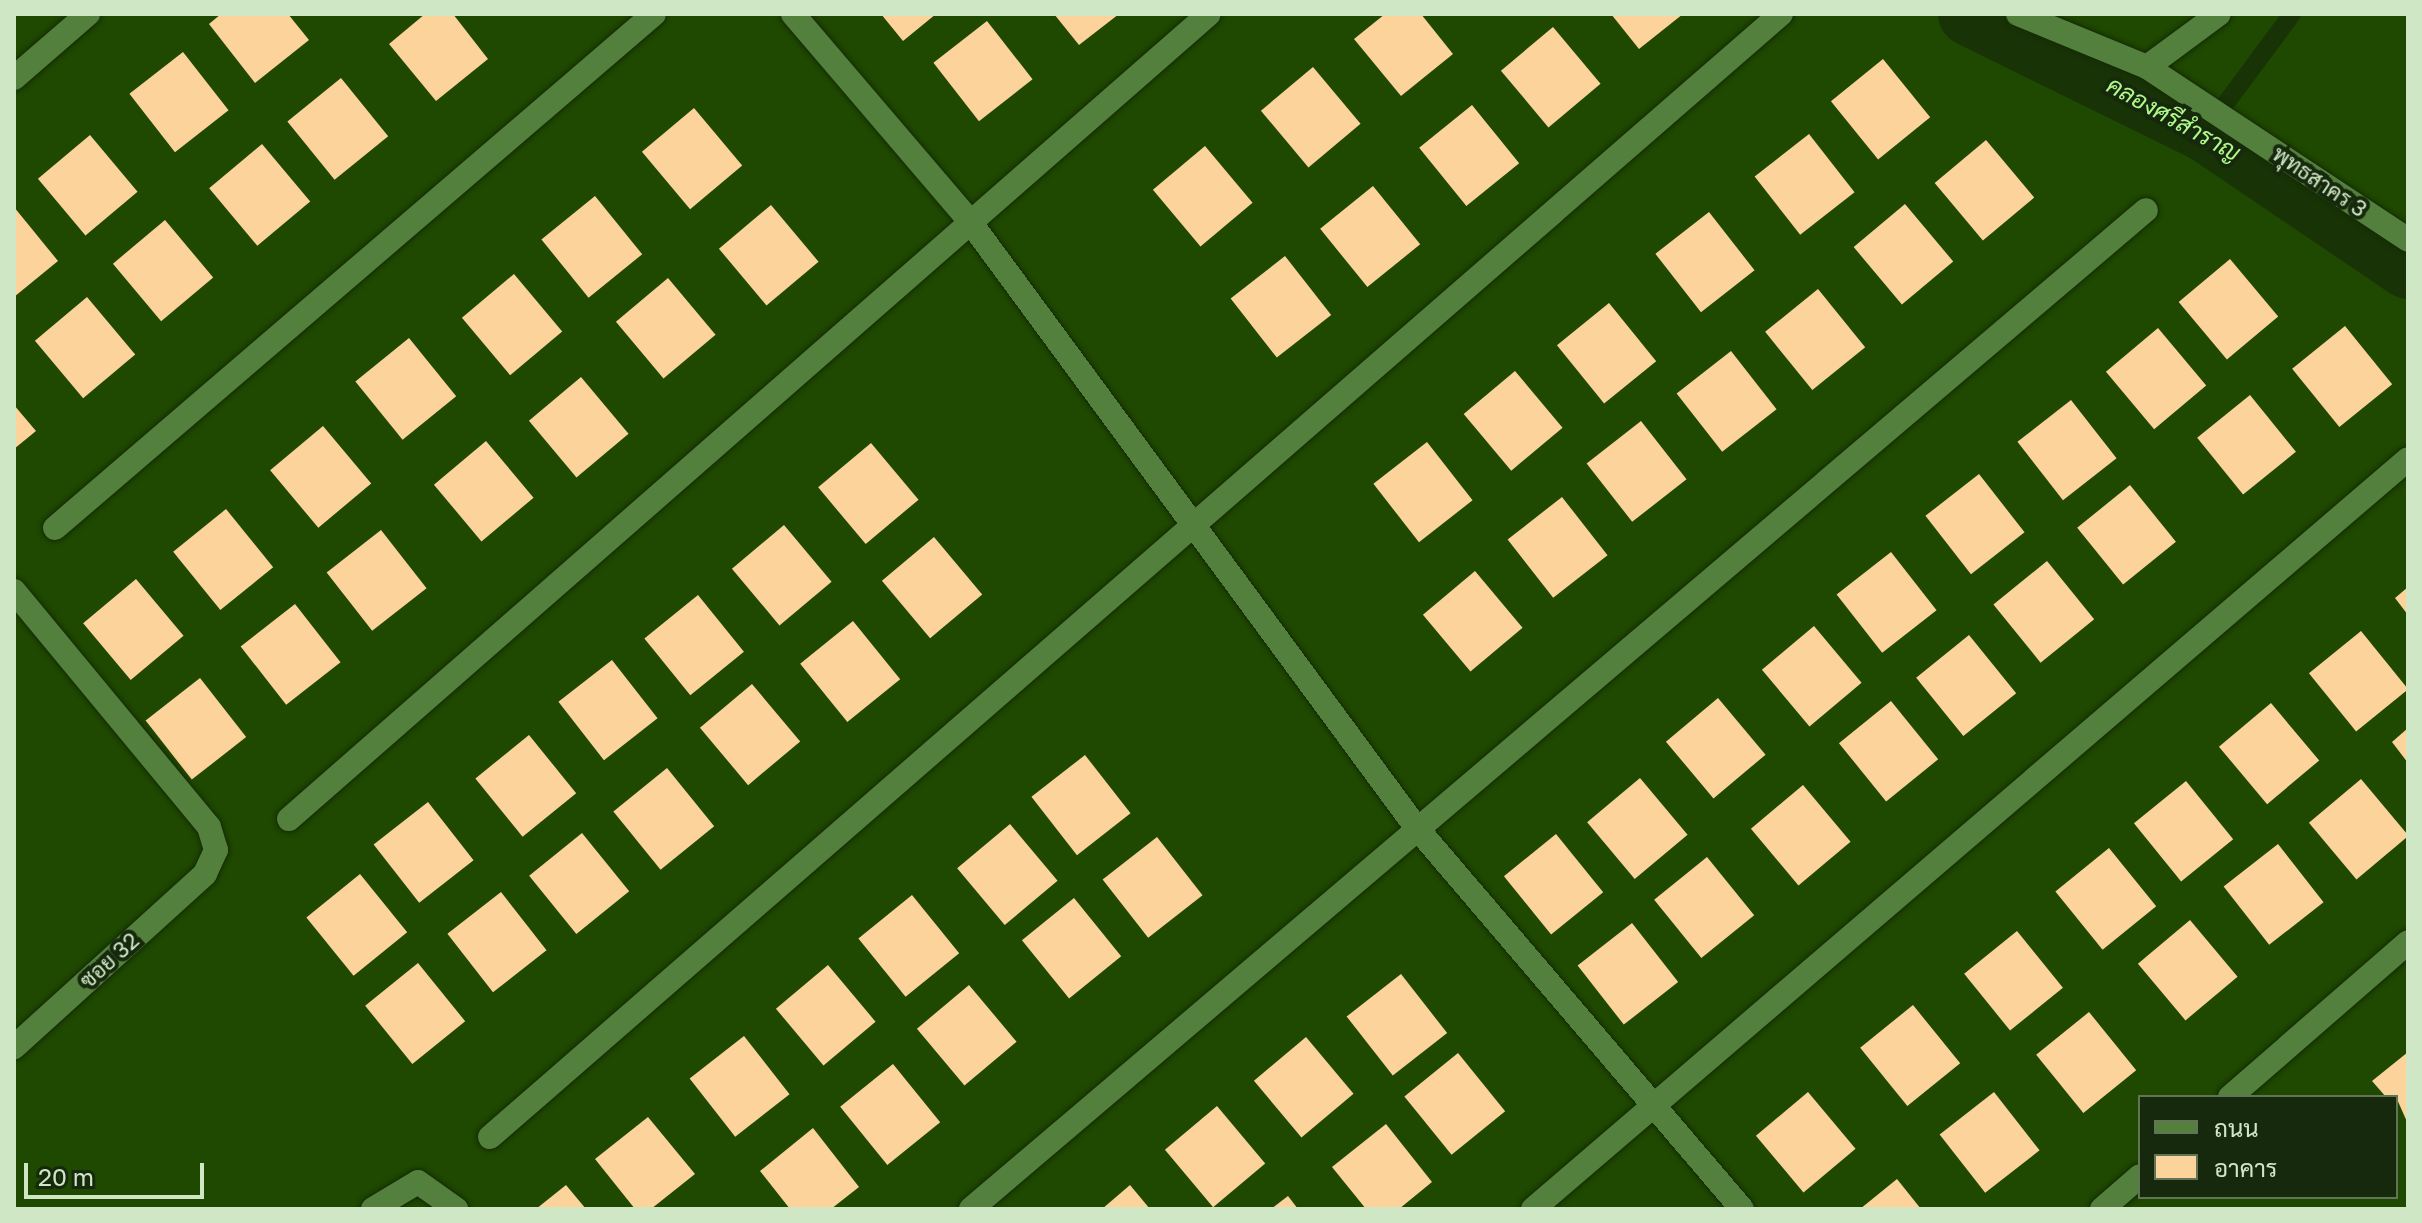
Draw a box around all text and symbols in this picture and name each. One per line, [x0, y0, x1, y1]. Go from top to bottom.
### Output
water label: คลองศรีสำราญ [2102, 69, 2246, 167]
street label: พุทธสาคร 3 [2268, 140, 2372, 222]
street label: ซอย 32 [74, 927, 144, 993]
legend [2138, 1095, 2398, 1199]
text: ถนน [2214, 1113, 2259, 1142]
scale bar [28, 1147, 208, 1197]
text: อาคาร [2214, 1153, 2277, 1182]
text: 20 m [38, 1162, 94, 1191]

